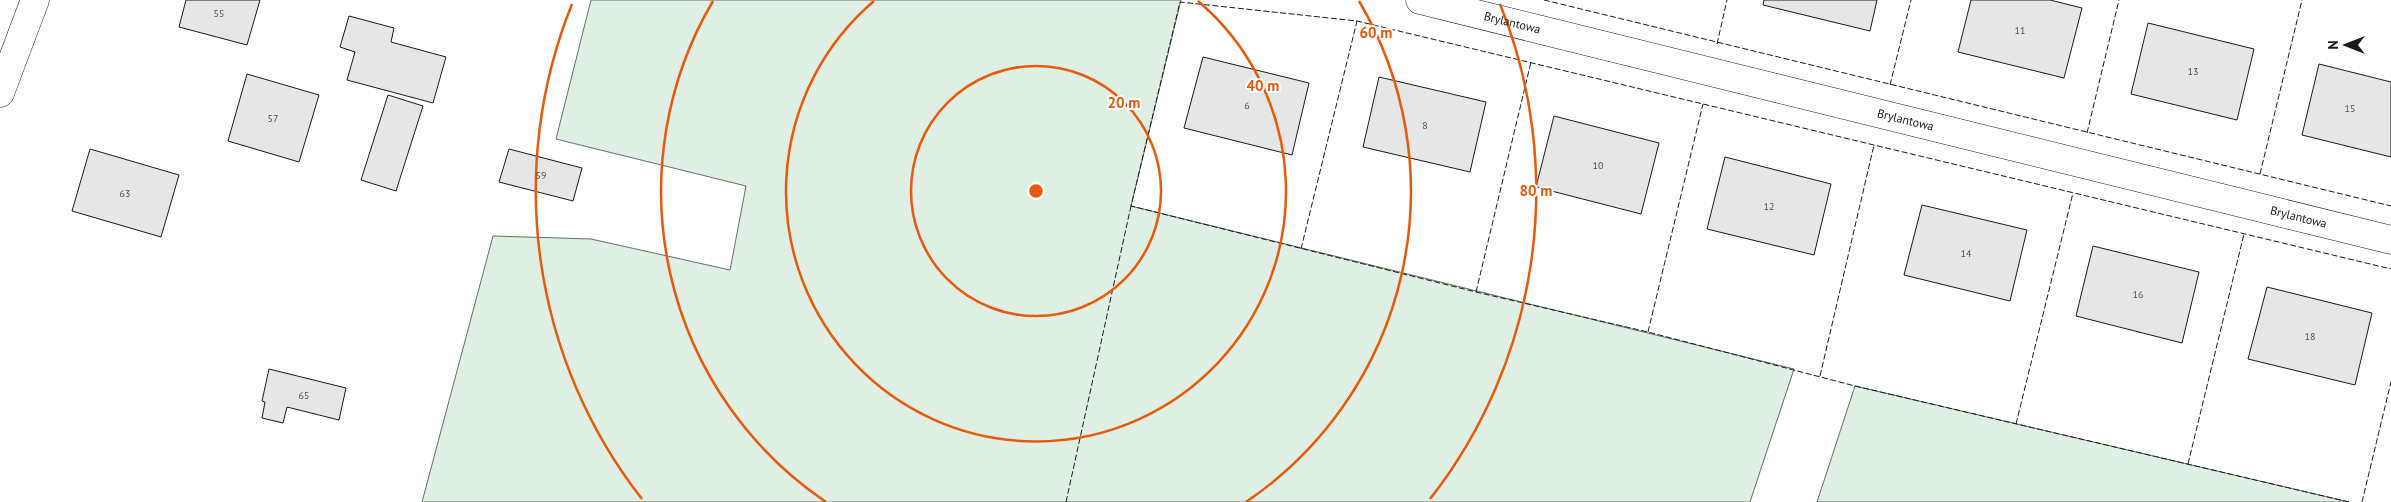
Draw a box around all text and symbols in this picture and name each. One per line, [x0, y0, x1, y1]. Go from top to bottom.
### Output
house number: 55 [214, 7, 224, 20]
street label: Brylantowa [1482, 8, 1542, 37]
north arrow [2321, 20, 2371, 70]
text: 60 m [1360, 23, 1392, 42]
house number: 11 [2015, 24, 2025, 37]
text: N [2324, 40, 2342, 50]
house number: 13 [2188, 65, 2198, 78]
text: 40 m [1247, 76, 1279, 95]
text: 20 m [1108, 93, 1140, 112]
house number: 6 [1244, 99, 1250, 112]
house number: 15 [2345, 102, 2355, 115]
street label: Brylantowa [1876, 105, 1935, 134]
house number: 57 [268, 112, 278, 125]
house number: 8 [1422, 119, 1428, 132]
house number: 10 [1593, 159, 1604, 172]
house number: 59 [536, 169, 546, 182]
text: 80 m [1520, 181, 1552, 200]
centre of rings [1027, 182, 1045, 200]
house number: 63 [120, 187, 130, 200]
house number: 12 [1764, 200, 1774, 213]
street label: Brylantowa [2269, 202, 2329, 231]
house number: 14 [1961, 247, 1972, 260]
house number: 16 [2133, 288, 2143, 301]
house number: 18 [2305, 330, 2315, 343]
house number: 65 [299, 389, 309, 402]

